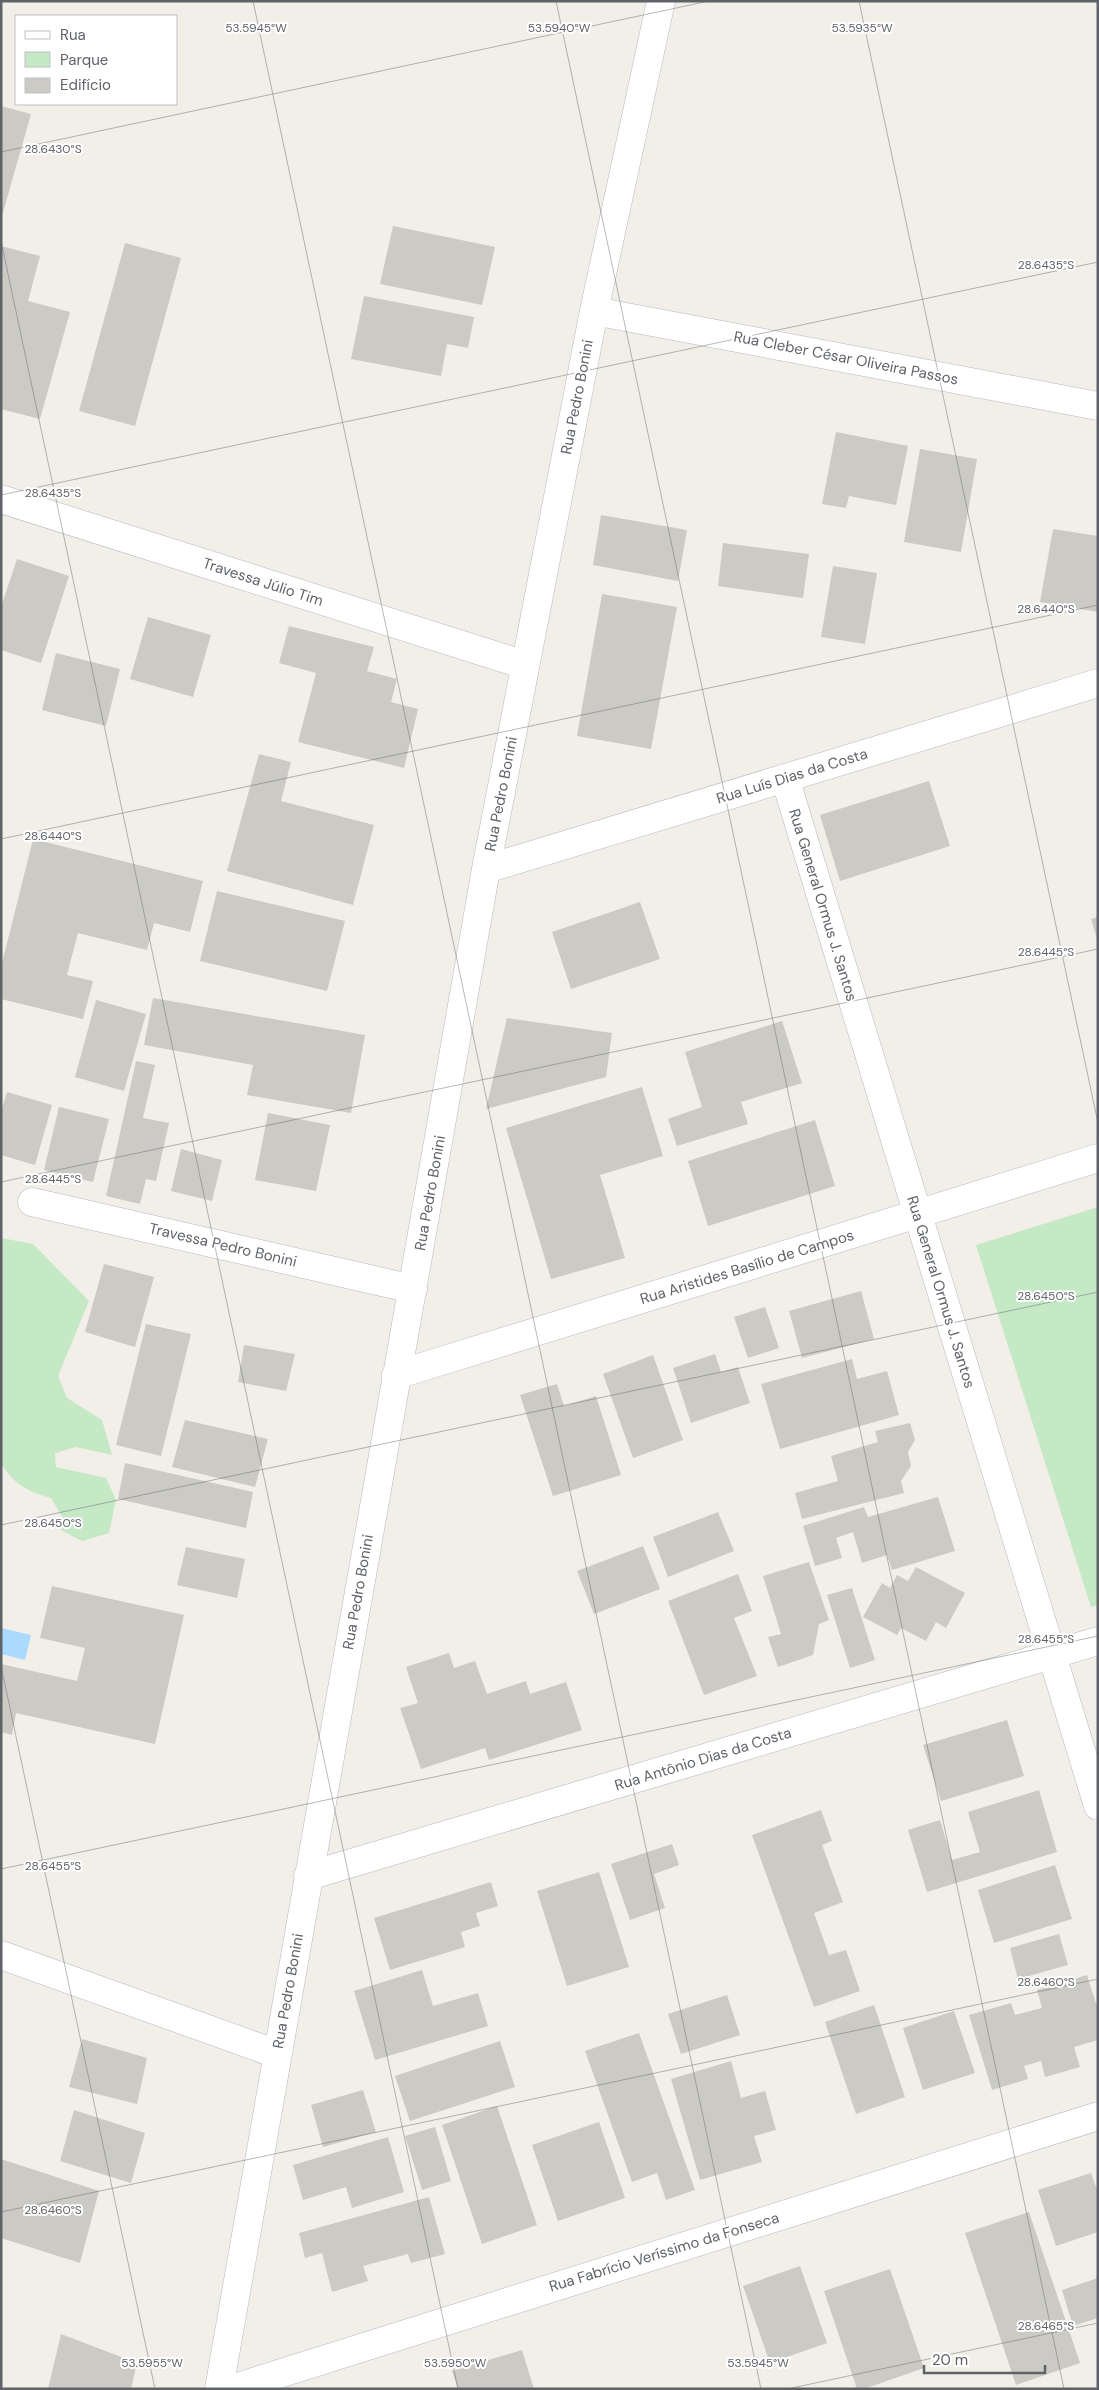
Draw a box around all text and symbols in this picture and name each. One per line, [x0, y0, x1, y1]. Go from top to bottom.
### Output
legend [15, 15, 178, 105]
text: 53.5945°W [225, 20, 287, 36]
text: 53.5940°W [528, 20, 591, 36]
text: 53.5935°W [831, 20, 893, 36]
text: Rua [60, 25, 86, 45]
text: Parque [60, 50, 108, 70]
text: Edifício [60, 75, 111, 95]
text: 28.6430°S [24, 141, 82, 157]
text: 28.6435°S [1018, 257, 1074, 273]
street label: Rua Cleber César Oliveira Passos [732, 326, 960, 390]
street label: Rua Pedro Bonini [556, 338, 598, 456]
text: 28.6435°S [25, 485, 81, 501]
street label: Travessa Júlio Tim [200, 553, 326, 611]
text: 28.6440°S [1017, 601, 1075, 617]
street label: Rua Pedro Bonini [480, 735, 522, 853]
street label: Rua Luís Dias da Costa [714, 743, 870, 809]
street label: Rua General Ormus J. Santos [784, 806, 862, 1004]
text: 28.6440°S [24, 828, 82, 844]
text: 28.6445°S [1018, 944, 1074, 960]
street label: Rua Pedro Bonini [410, 1134, 450, 1252]
text: 28.6445°S [25, 1171, 81, 1187]
street label: Rua General Ormus J. Santos [902, 1193, 980, 1391]
street label: Travessa Pedro Bonini [147, 1218, 299, 1272]
street label: Rua Aristides Basílio de Campos [638, 1225, 856, 1309]
text: 28.6450°S [1017, 1288, 1075, 1304]
text: 28.6450°S [24, 1515, 82, 1531]
street label: Rua Pedro Bonini [338, 1533, 378, 1651]
text: 28.6455°S [1018, 1631, 1074, 1647]
street label: Rua Antônio Dias da Costa [612, 1723, 794, 1795]
text: 28.6455°S [25, 1858, 81, 1874]
street label: Rua Pedro Bonini [268, 1932, 308, 2050]
text: 28.6460°S [1017, 1974, 1075, 1990]
text: 28.6460°S [24, 2202, 82, 2218]
street label: Rua Fabrício Veríssimo da Fonseca [546, 2207, 782, 2297]
text: 28.6465°S [1018, 2318, 1074, 2334]
scale bar [924, 2342, 1045, 2374]
text: 20 m [932, 2350, 968, 2370]
text: 53.5955°W [121, 2355, 183, 2371]
text: 53.5950°W [424, 2355, 487, 2371]
text: 53.5945°W [727, 2355, 789, 2371]

